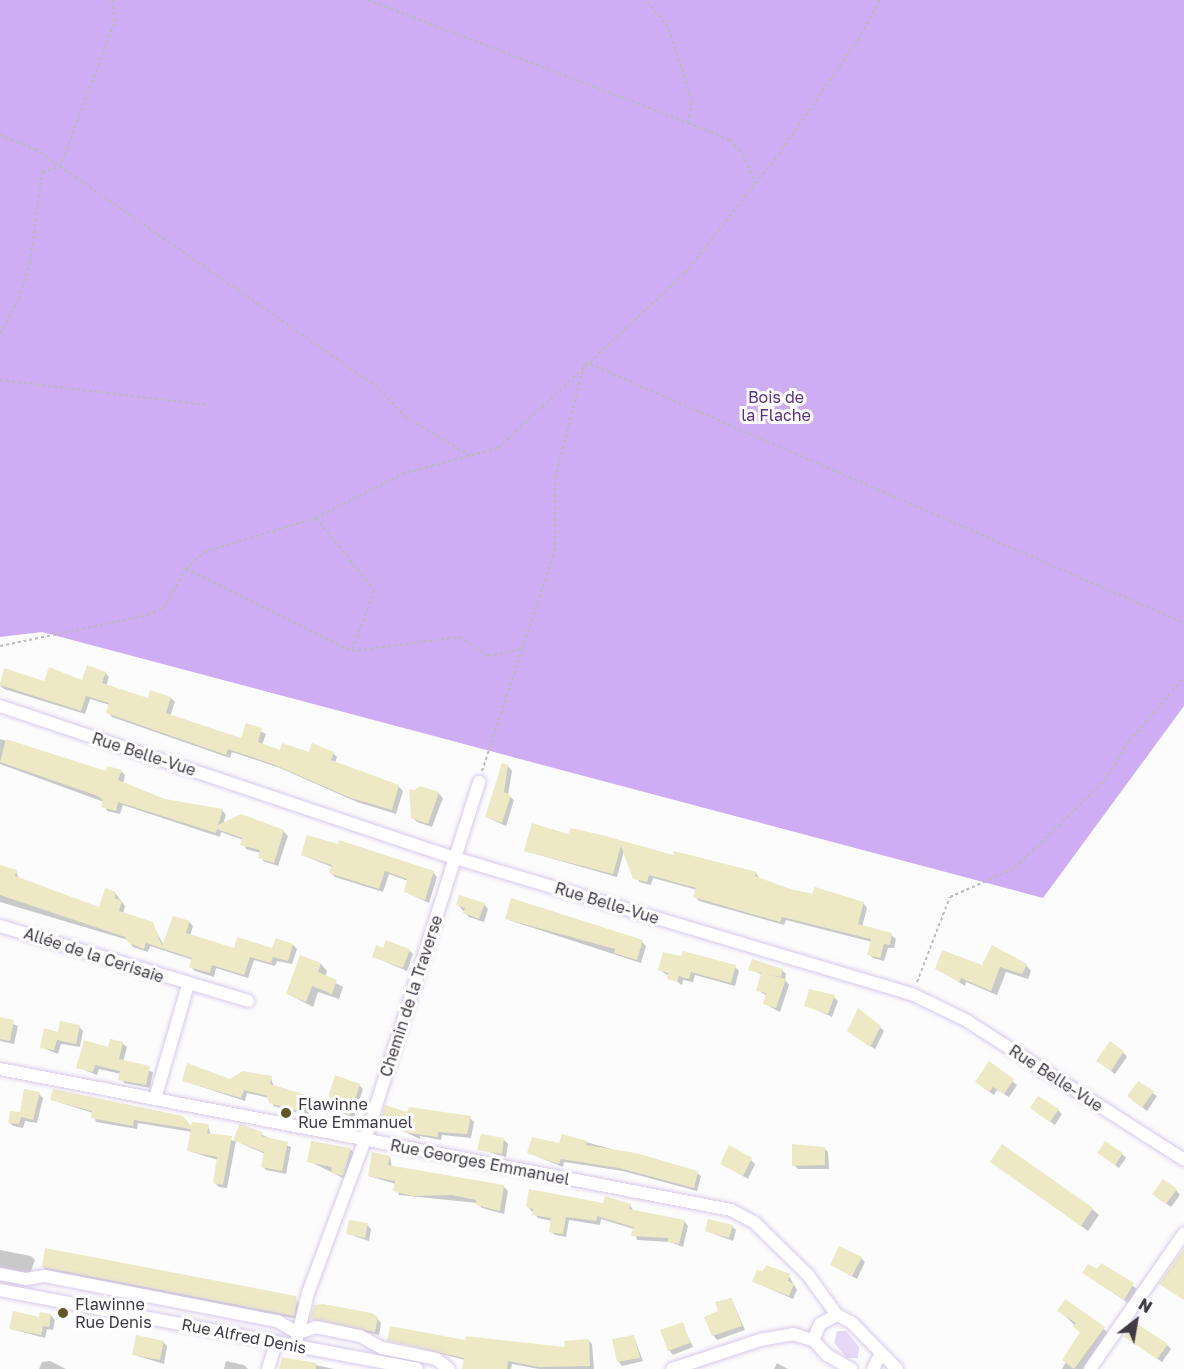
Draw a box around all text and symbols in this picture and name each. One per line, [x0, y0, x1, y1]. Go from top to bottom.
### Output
park label: Bois de la Flache [741, 387, 811, 425]
street label: Rue Belle-Vue [90, 728, 198, 780]
street label: Rue Belle-Vue [553, 878, 661, 928]
street label: Chemin de la Traverse [376, 913, 446, 1079]
street label: Allée de la Cerisaie [22, 923, 166, 987]
street label: Rue Belle-Vue [1005, 1041, 1107, 1115]
place label: Flawinne Rue Emmanuel [298, 1094, 413, 1132]
marker: Flawinne Rue Emmanuel [279, 1106, 293, 1120]
street label: Rue Georges Emmanuel [389, 1135, 571, 1189]
north arrow [1106, 1291, 1166, 1351]
place label: Flawinne Rue Denis [75, 1294, 152, 1332]
text: N [1135, 1294, 1156, 1317]
marker: Flawinne Rue Denis [56, 1306, 70, 1320]
street label: Rue Alfred Denis [180, 1314, 308, 1358]

